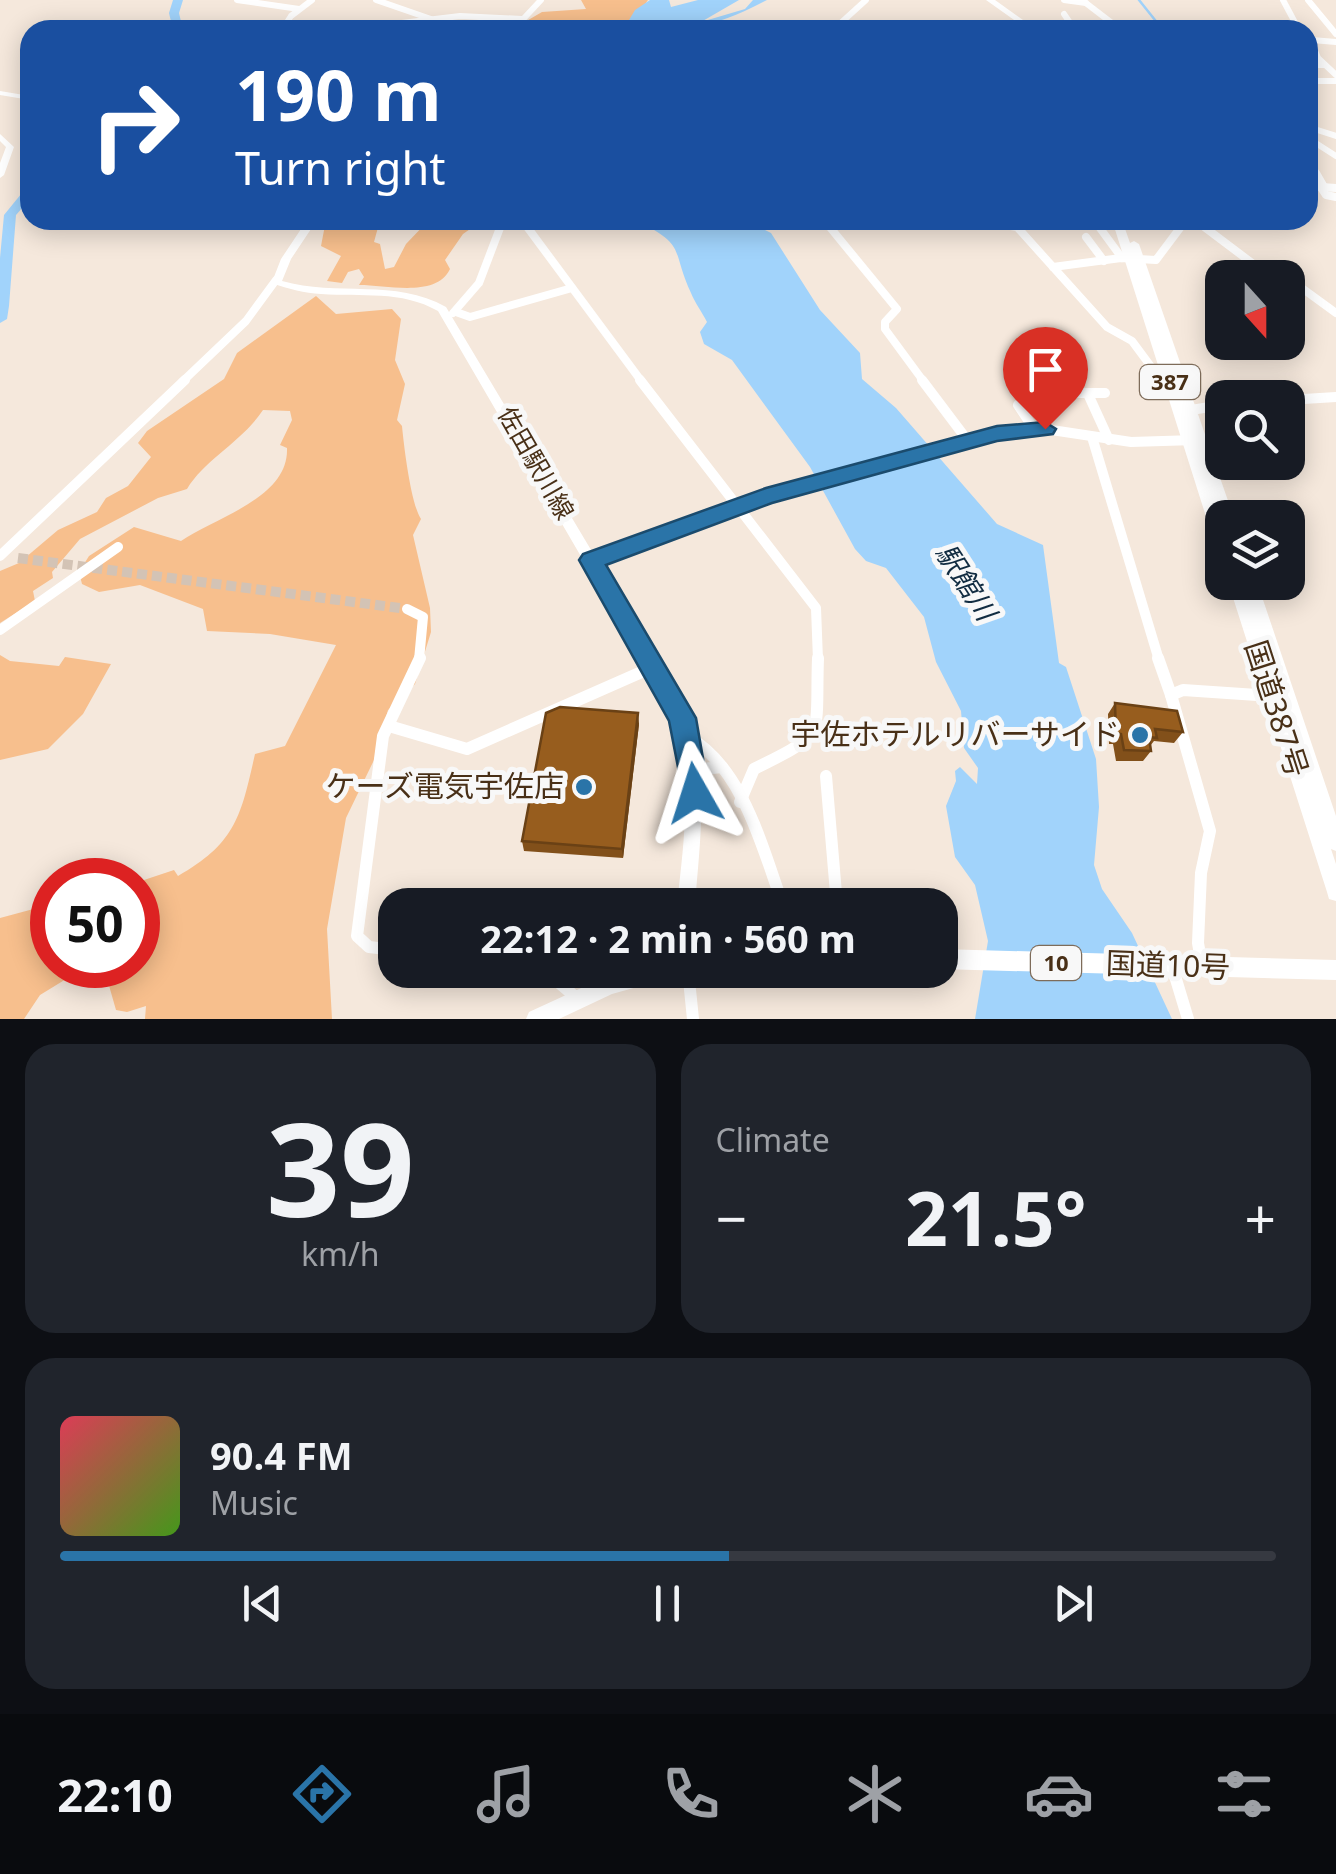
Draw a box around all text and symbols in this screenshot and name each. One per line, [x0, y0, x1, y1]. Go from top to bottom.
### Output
text: 190 m [235, 46, 442, 142]
icon: right [70, 60, 200, 190]
text: Turn right [235, 137, 446, 198]
north arrow [1205, 260, 1305, 360]
map controls [1205, 260, 1305, 600]
pin [1003, 327, 1088, 430]
icon: arrive [1018, 342, 1073, 397]
road number: 387 [1140, 365, 1200, 399]
button: search [1205, 380, 1305, 480]
street label: 佐田駅川線 [491, 400, 583, 525]
button: layers [1205, 500, 1305, 600]
water label: 駅館川 [928, 536, 1007, 630]
street label: 国道387号 [1236, 635, 1319, 782]
place label: 宇佐ホテルリバーサイド [791, 713, 1120, 754]
marker: 宇佐ホテルリバーサイド [1129, 724, 1151, 746]
position arrow [643, 741, 747, 845]
place label: ケーズ電気宇佐店 [326, 765, 564, 806]
marker: ケーズ電気宇佐店 [573, 776, 595, 798]
speed limit sign: 50 [30, 858, 160, 988]
text: 22:12 · 2 min · 560 m [480, 912, 856, 964]
street label: 国道10号 [1105, 942, 1231, 987]
road number: 10 [1031, 946, 1081, 980]
text: 39 [266, 1078, 415, 1255]
text: Climate [716, 1118, 830, 1161]
text: 21.5° [905, 1166, 1087, 1268]
text: − [716, 1180, 747, 1255]
text: + [1245, 1180, 1276, 1255]
text: km/h [301, 1232, 380, 1275]
text: 90.4 FM [210, 1429, 352, 1481]
text: Music [210, 1481, 298, 1524]
icon: previous [235, 1576, 290, 1631]
icon: pause [640, 1576, 695, 1631]
icon: next [1046, 1576, 1101, 1631]
icon: directions [287, 1759, 357, 1829]
icon: music [471, 1759, 541, 1829]
icon: phone [656, 1759, 726, 1829]
icon: climate [840, 1759, 910, 1829]
icon: car [1024, 1759, 1094, 1829]
icon: filters [1209, 1759, 1279, 1829]
text: 22:10 [57, 1764, 173, 1825]

